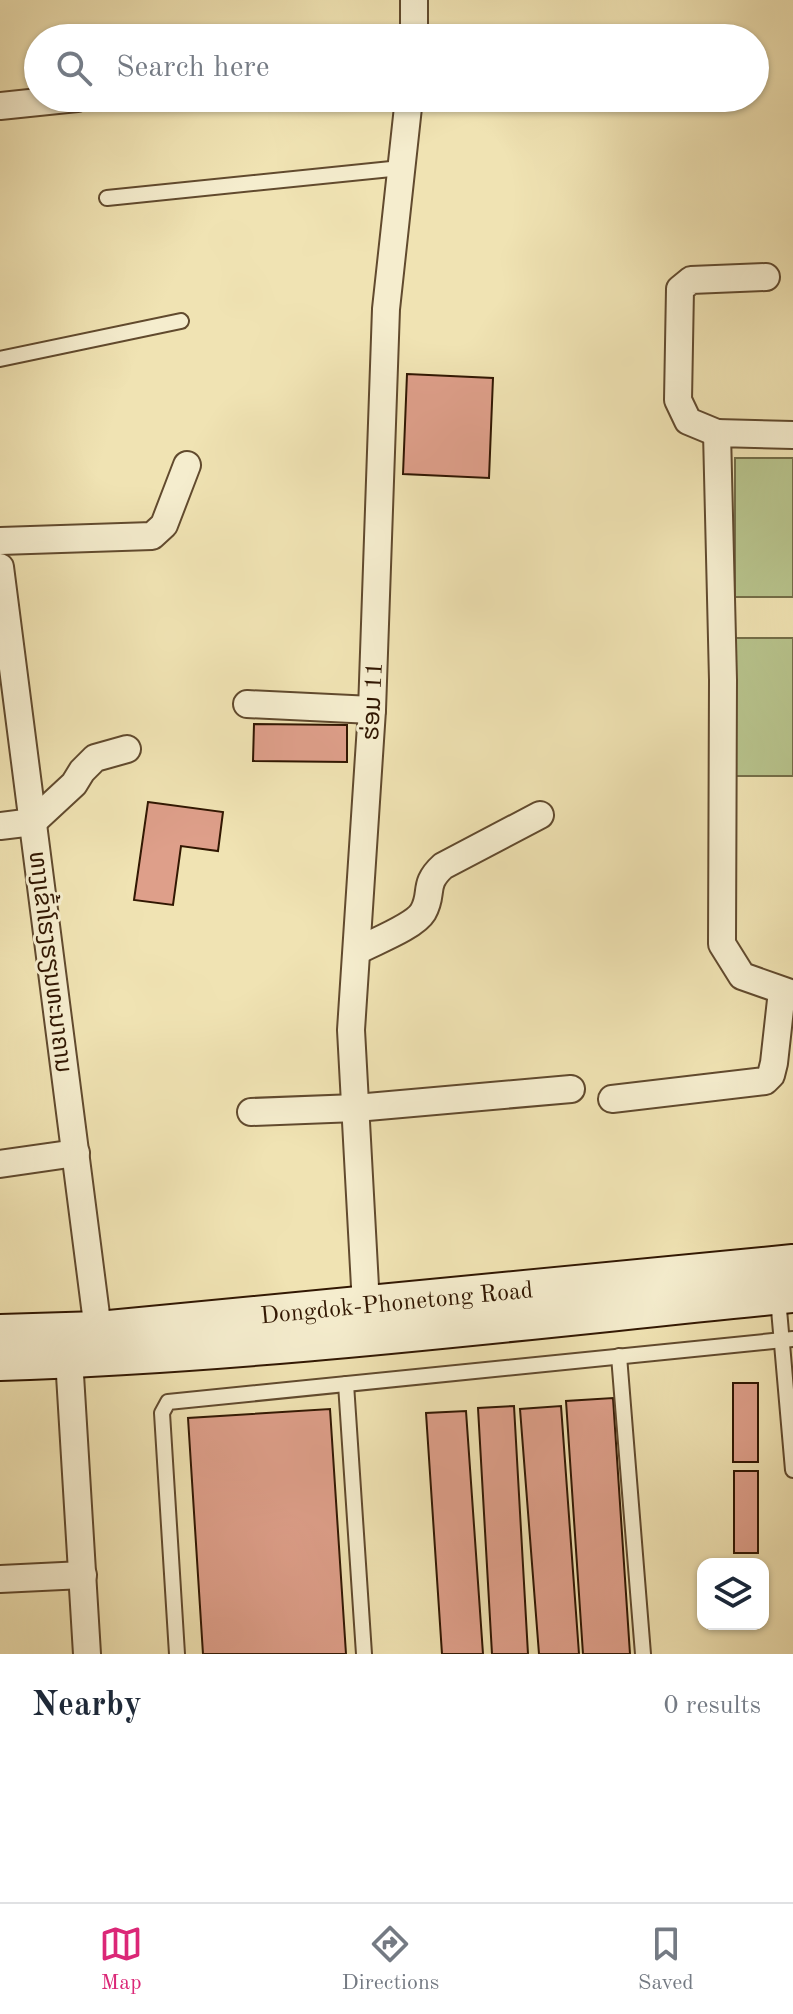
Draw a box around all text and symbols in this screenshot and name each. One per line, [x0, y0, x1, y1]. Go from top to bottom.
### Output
search box [24, 24, 769, 112]
icon: search [52, 46, 96, 90]
text: Search here [116, 53, 270, 83]
street label: ຮ່ອມ 11 [357, 661, 388, 741]
street label: ທາງເຂົ້າໂຮງຮຽນທະນາຄານ [24, 849, 82, 1074]
street label: Dongdok-Phonetong Road [259, 1279, 534, 1329]
map controls [697, 1558, 769, 1630]
button: layers [697, 1558, 769, 1630]
text: Nearby [32, 1689, 142, 1723]
text: 0 results [663, 1693, 761, 1719]
tab: Map [99, 1922, 143, 1997]
tab: Directions [342, 1922, 439, 1997]
tab: Saved [638, 1922, 694, 1997]

